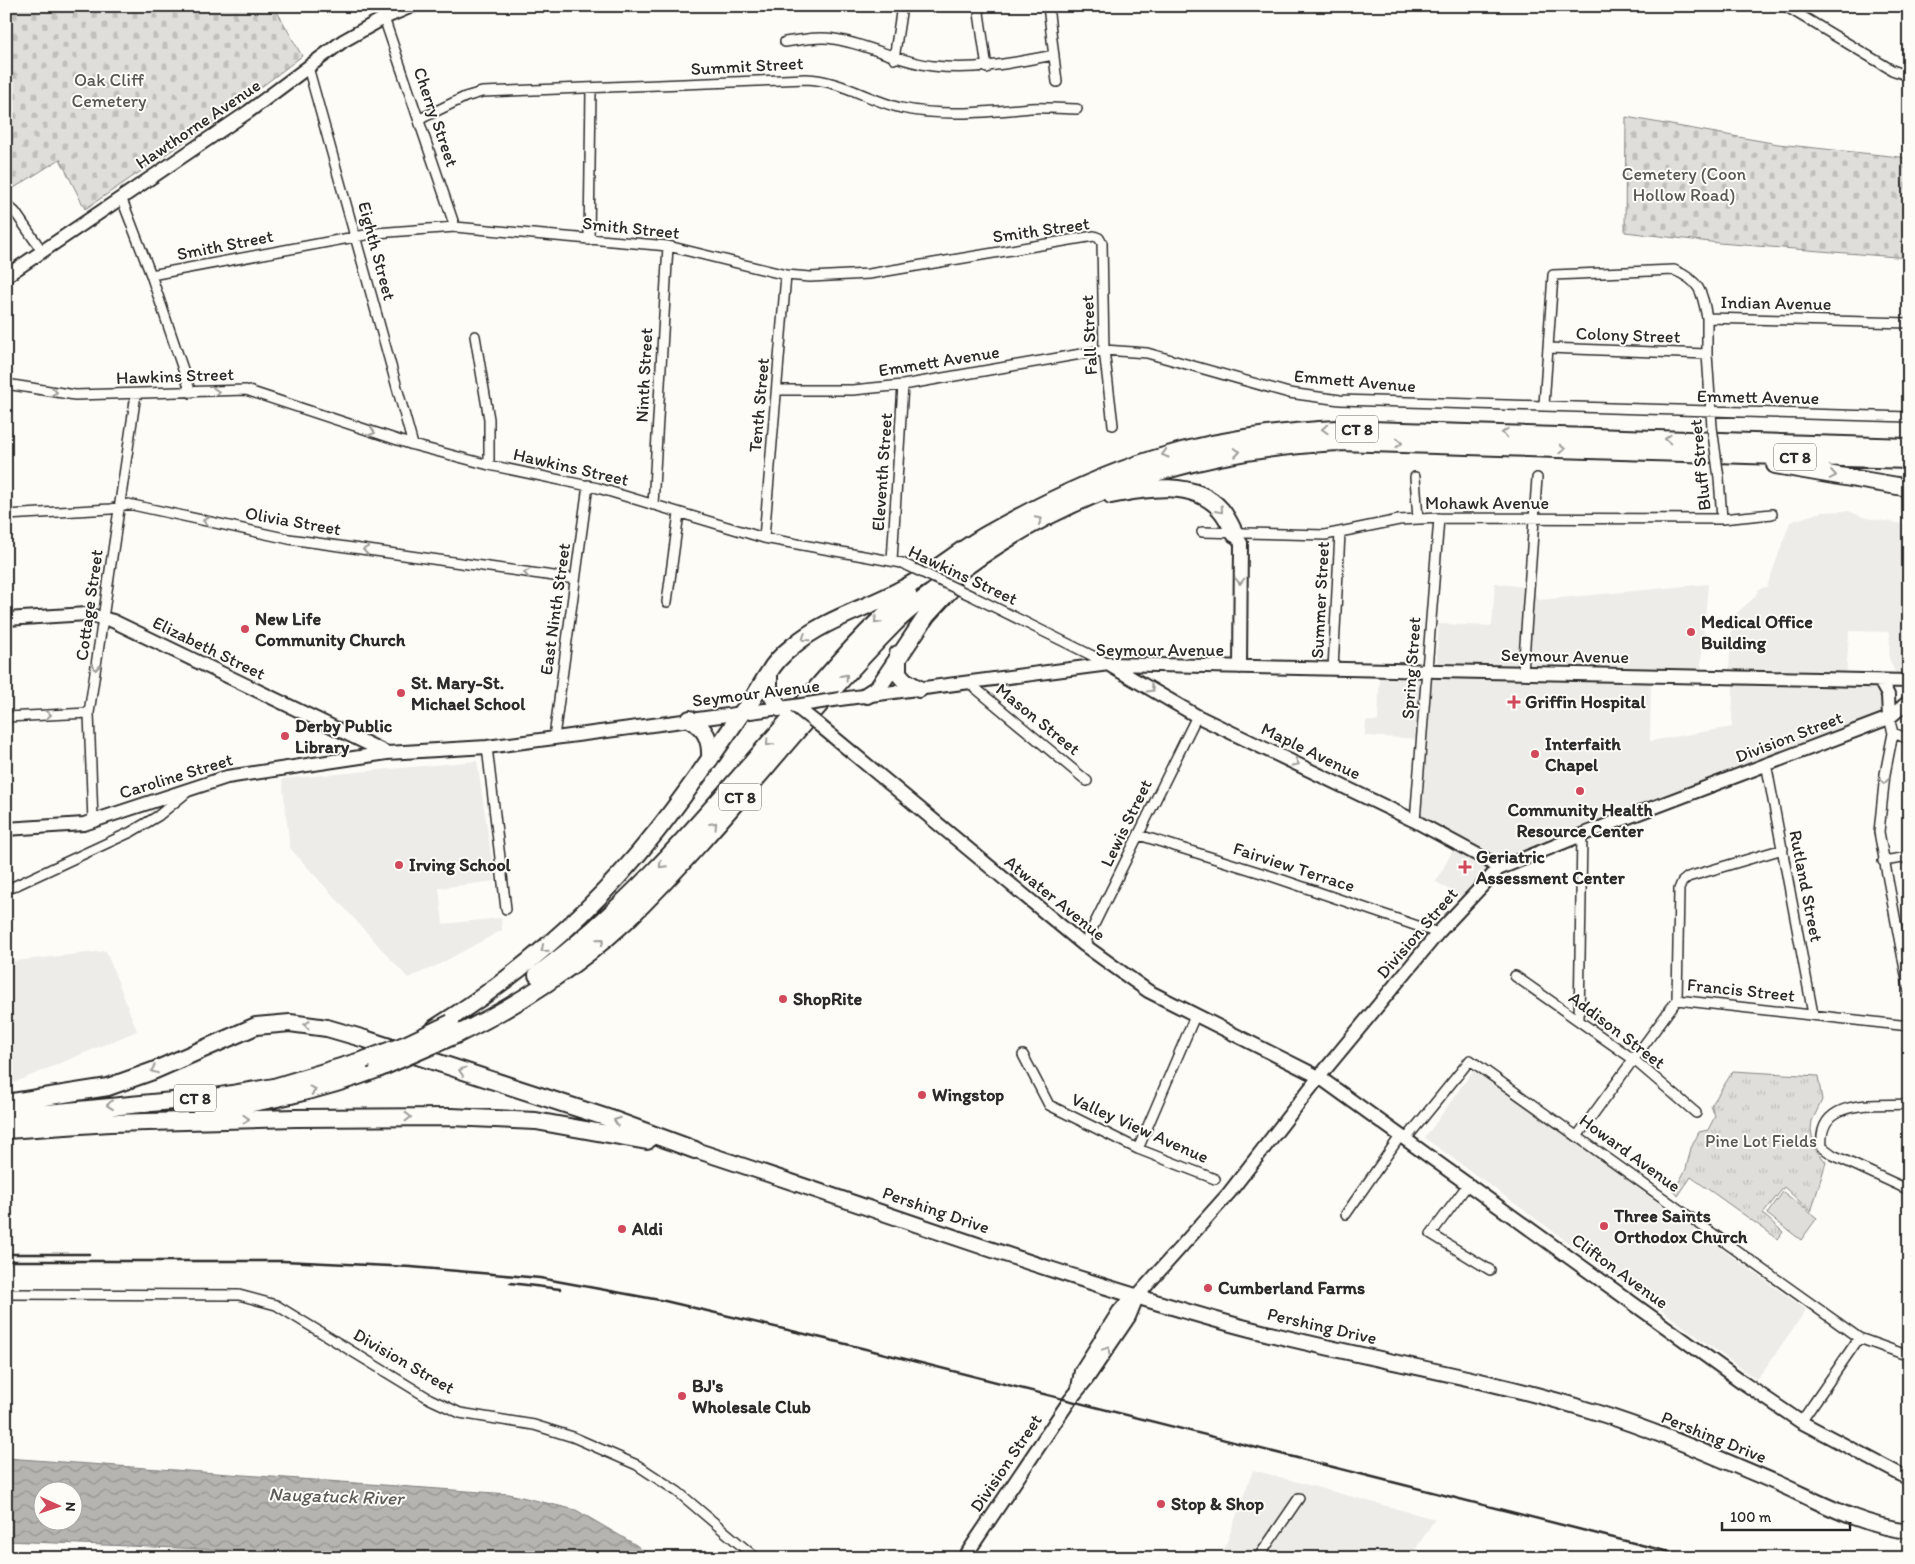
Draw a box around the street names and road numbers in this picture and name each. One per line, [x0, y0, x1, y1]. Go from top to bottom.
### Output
street label: Summit Street [690, 52, 804, 80]
street label: Cherry Street [409, 64, 463, 170]
street label: Hawthorne Avenue [131, 74, 265, 174]
street label: Eighth Street [353, 199, 401, 303]
street label: Smith Street [581, 212, 681, 244]
street label: Smith Street [991, 212, 1091, 248]
street label: Smith Street [175, 225, 275, 265]
street label: Indian Avenue [1721, 291, 1831, 315]
street label: Fall Street [1076, 294, 1102, 376]
street label: Colony Street [1575, 322, 1681, 348]
street label: Ninth Street [631, 327, 657, 423]
street label: Emmett Avenue [877, 341, 1001, 381]
street label: Tenth Street [744, 356, 774, 453]
street label: Hawkins Street [116, 363, 235, 389]
street label: Emmett Avenue [1293, 365, 1417, 397]
street label: Emmett Avenue [1697, 385, 1819, 409]
street label: Eleventh Street [867, 412, 897, 532]
road number: CT 8 [1336, 416, 1378, 442]
street label: Bluff Street [1684, 418, 1716, 512]
street label: Hawkins Street [511, 443, 631, 491]
road number: CT 8 [1774, 444, 1816, 471]
street label: Mohawk Avenue [1425, 492, 1549, 514]
street label: Olivia Street [243, 502, 343, 540]
street label: Hawkins Street [905, 540, 1021, 610]
street label: East Ninth Street [535, 541, 575, 676]
street label: Summer Street [1306, 541, 1334, 659]
street label: Cottage Street [70, 548, 108, 662]
street label: Elizabeth Street [149, 611, 269, 685]
street label: Spring Street [1396, 616, 1426, 720]
street label: Seymour Avenue [1096, 639, 1224, 661]
street label: Seymour Avenue [1501, 644, 1629, 668]
street label: Seymour Avenue [691, 674, 821, 712]
street label: Mason Street [991, 678, 1085, 760]
street label: Division Street [1732, 706, 1846, 768]
street label: Maple Avenue [1258, 717, 1364, 785]
street label: Caroline Street [117, 748, 236, 804]
street label: Lewis Street [1095, 775, 1157, 870]
road number: CT 8 [719, 784, 761, 810]
street label: Rutland Street [1784, 828, 1828, 944]
street label: Fairview Terrace [1230, 837, 1358, 897]
street label: Atwater Avenue [1000, 851, 1110, 945]
street label: Division Street [1372, 883, 1463, 983]
street label: Francis Street [1686, 973, 1796, 1007]
street label: Addison Street [1564, 987, 1670, 1074]
road number: CT 8 [174, 1084, 216, 1112]
street label: Valley View Avenue [1068, 1088, 1212, 1168]
street label: Howard Avenue [1575, 1109, 1685, 1197]
street label: Pershing Drive [880, 1181, 992, 1239]
street label: Clifton Avenue [1567, 1228, 1673, 1314]
street label: Pershing Drive [1265, 1303, 1379, 1349]
street label: Division Street [349, 1323, 459, 1399]
street label: Pershing Drive [1658, 1406, 1770, 1468]
street label: Division Street [965, 1410, 1047, 1516]

